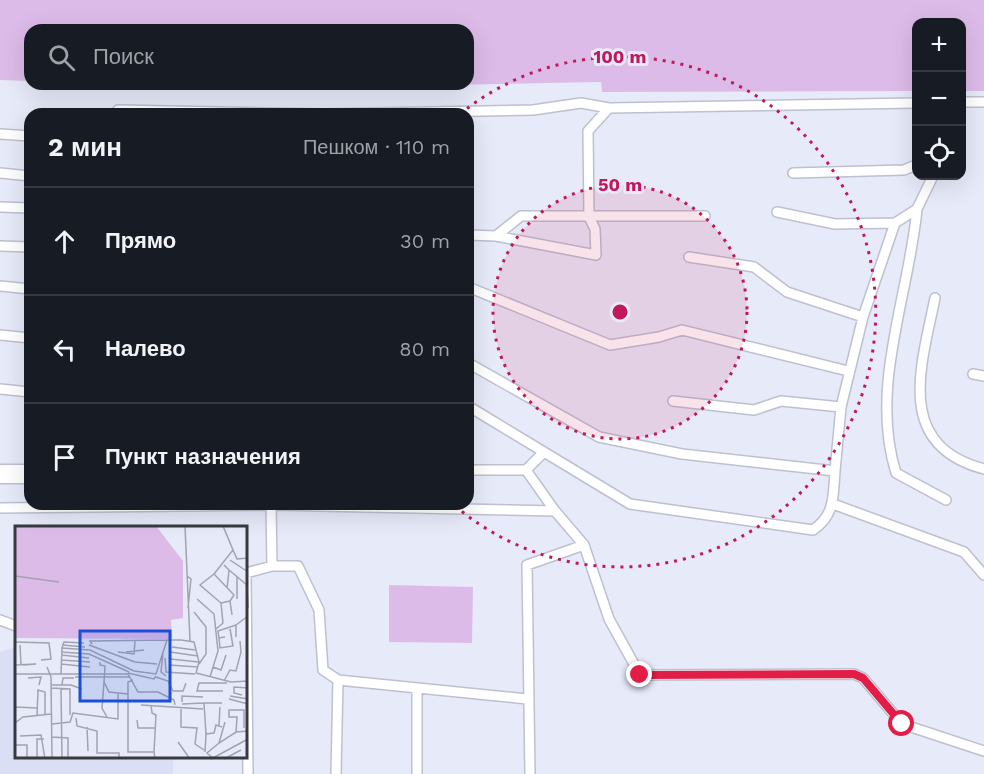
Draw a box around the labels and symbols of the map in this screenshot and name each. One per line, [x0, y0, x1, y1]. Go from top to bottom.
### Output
text: 100 m [593, 46, 647, 67]
text: 50 m [598, 174, 642, 195]
centre of rings [610, 302, 630, 322]
inset map [15, 526, 248, 759]
route end [626, 661, 652, 687]
route start [888, 710, 914, 736]

